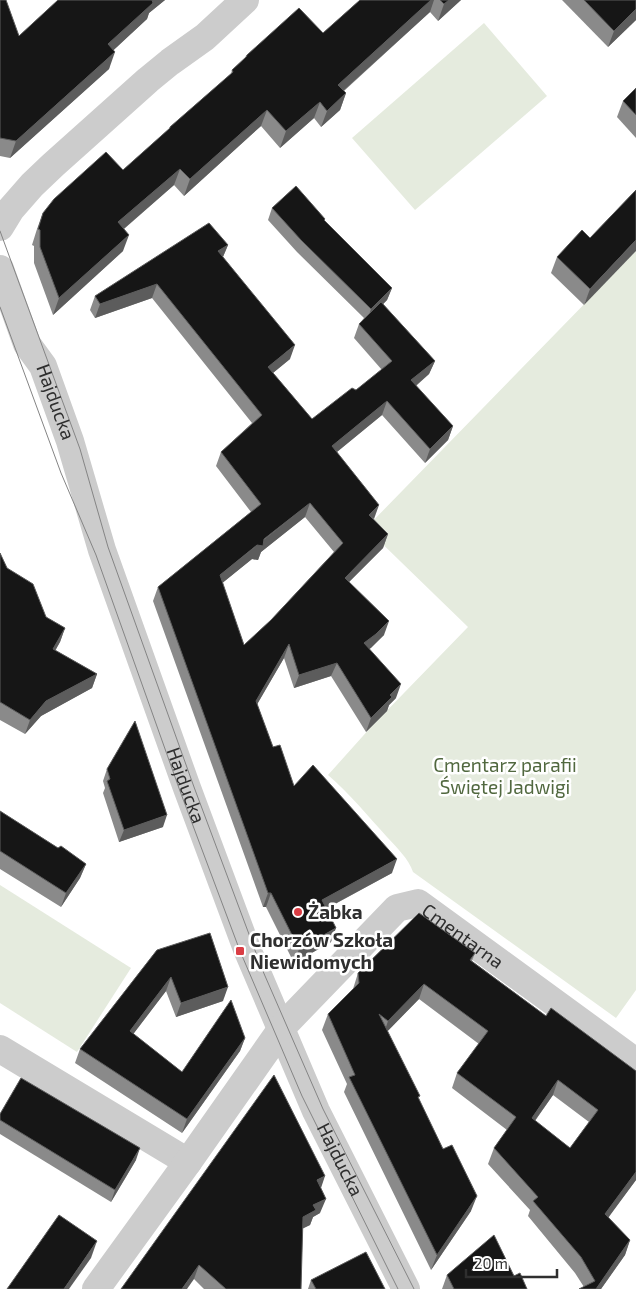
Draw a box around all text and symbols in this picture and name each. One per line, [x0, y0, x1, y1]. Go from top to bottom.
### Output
street label: Hajducka [32, 361, 81, 443]
street label: Hajducka [162, 744, 211, 826]
park label: Cmentarz parafii Świętej Jadwigi [433, 753, 577, 798]
street label: Cmentarna [418, 898, 509, 973]
place label: Żabka [308, 900, 363, 923]
marker: Żabka [292, 906, 304, 918]
place label: Chorzów Szkoła Niewidomych [250, 928, 393, 974]
marker: Chorzów Szkoła Niewidomych [234, 945, 246, 957]
street label: Hajducka [313, 1119, 369, 1200]
scale bar [466, 1246, 557, 1278]
text: 20 m [474, 1254, 508, 1272]

